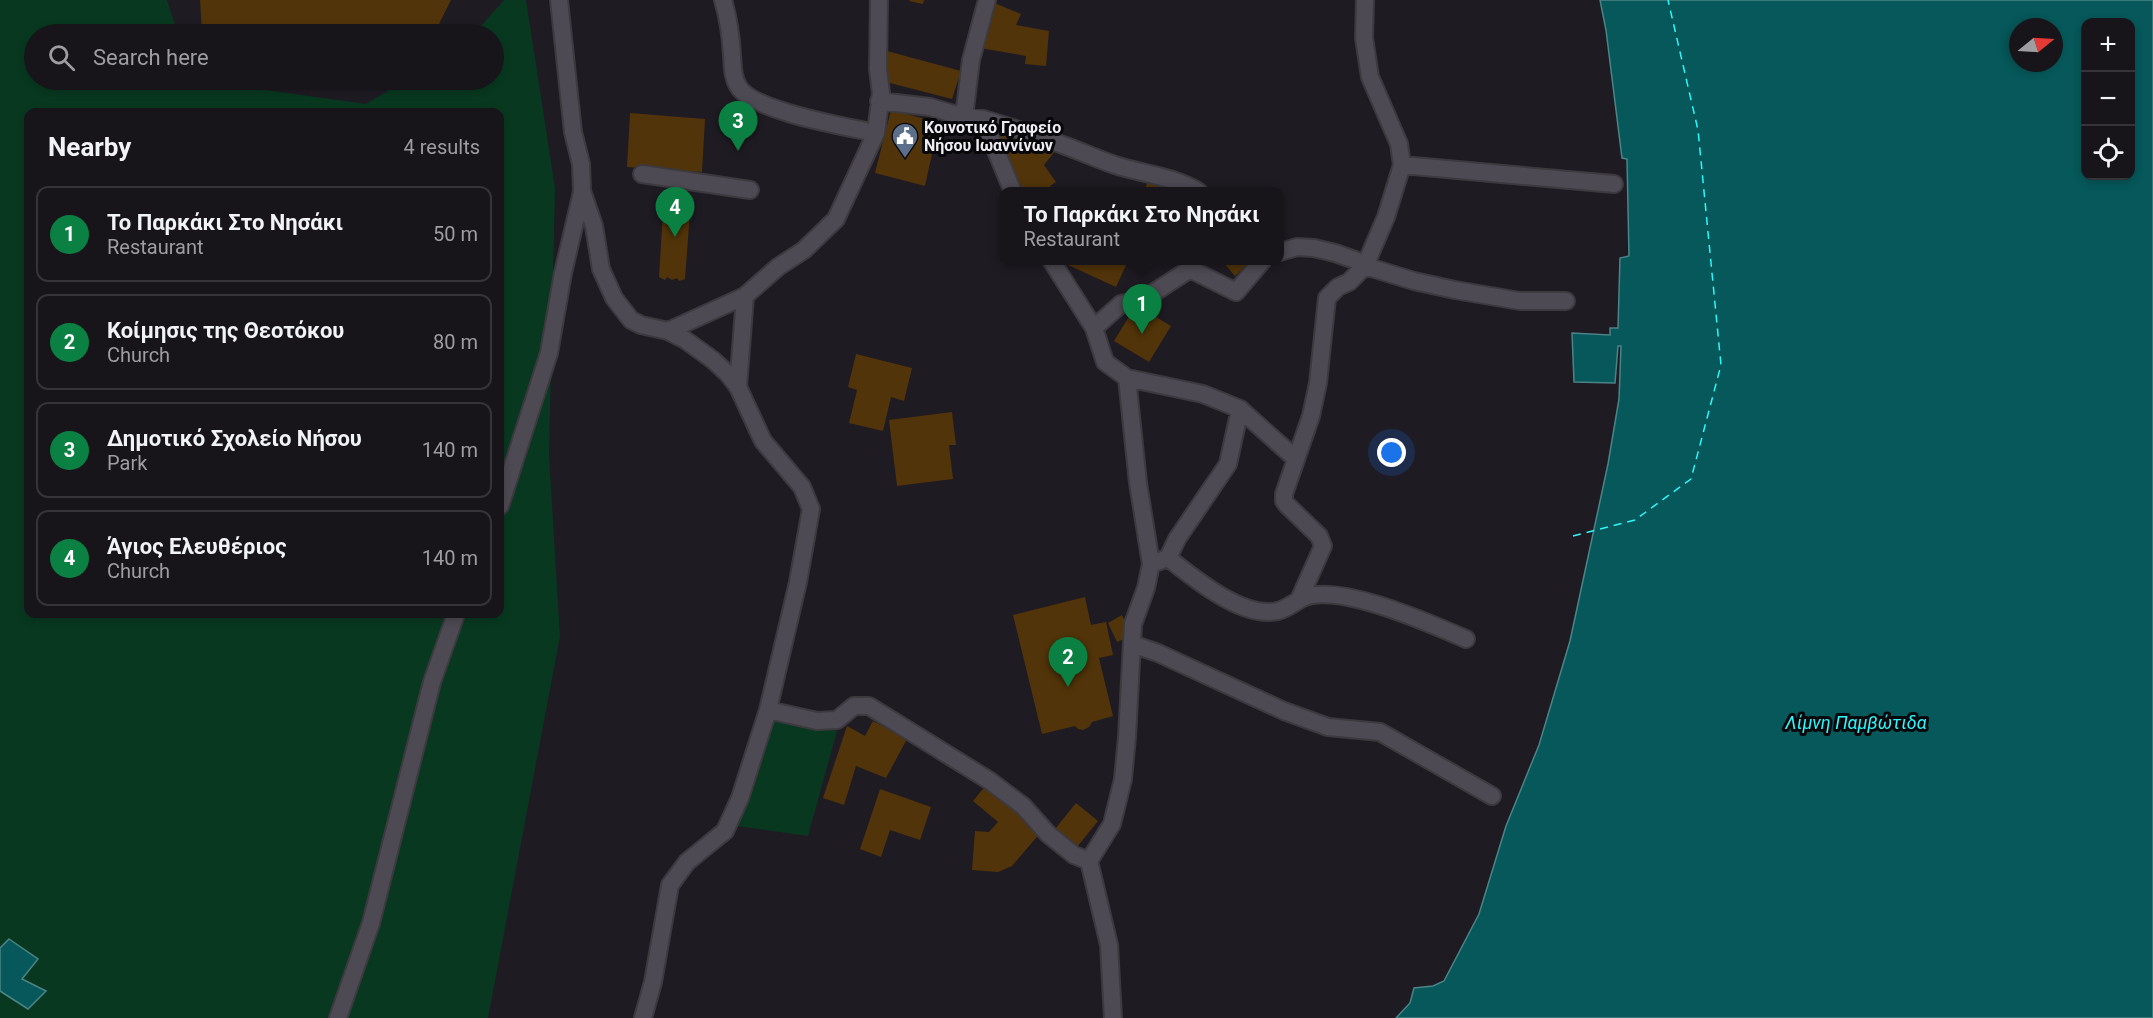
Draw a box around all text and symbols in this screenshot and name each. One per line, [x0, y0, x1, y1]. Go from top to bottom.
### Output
north arrow [2009, 18, 2063, 72]
map controls [2081, 18, 2135, 180]
button: + [2081, 18, 2135, 72]
search box [24, 24, 504, 90]
icon: search [45, 41, 78, 74]
text: Search here [93, 45, 209, 70]
button: − [2081, 72, 2135, 126]
pin: 3 [718, 102, 758, 151]
place label: Κοινοτικό Γραφείο Νήσου Ιωαννίνων [924, 118, 1061, 155]
public building icon: Κοινοτικό Γραφείο Νήσου Ιωαννίνων [890, 121, 920, 159]
button: locate [2081, 126, 2135, 180]
text: Nearby [48, 132, 131, 162]
text: 4 results [404, 135, 480, 159]
popup [999, 187, 1284, 265]
pin: 4 [656, 188, 694, 237]
text: Το Παρκάκι Στο Νησάκι [1023, 202, 1260, 227]
text: Το Παρκάκι Στο Νησάκι [107, 210, 343, 235]
text: 1 [64, 222, 75, 246]
text: 50 m [433, 222, 478, 246]
text: Restaurant [1023, 227, 1120, 251]
text: Restaurant [107, 235, 204, 259]
pin: 1 [1122, 284, 1162, 334]
text: Κοίμησις της Θεοτόκου [107, 318, 344, 343]
text: 2 [64, 330, 75, 354]
text: 80 m [433, 330, 478, 354]
text: Church [107, 343, 170, 367]
text: Δημοτικό Σχολείο Νήσου [107, 426, 362, 451]
text: 3 [64, 438, 75, 462]
text: 140 m [422, 438, 478, 462]
your location [1377, 438, 1406, 467]
text: Park [107, 451, 147, 475]
text: Άγιος Ελευθέριος [107, 534, 287, 559]
text: 4 [64, 546, 75, 570]
text: 140 m [422, 546, 478, 570]
text: Church [107, 559, 170, 583]
pin: 2 [1048, 638, 1088, 687]
water label: Λίμνη Παμβώτιδα [1784, 712, 1927, 733]

